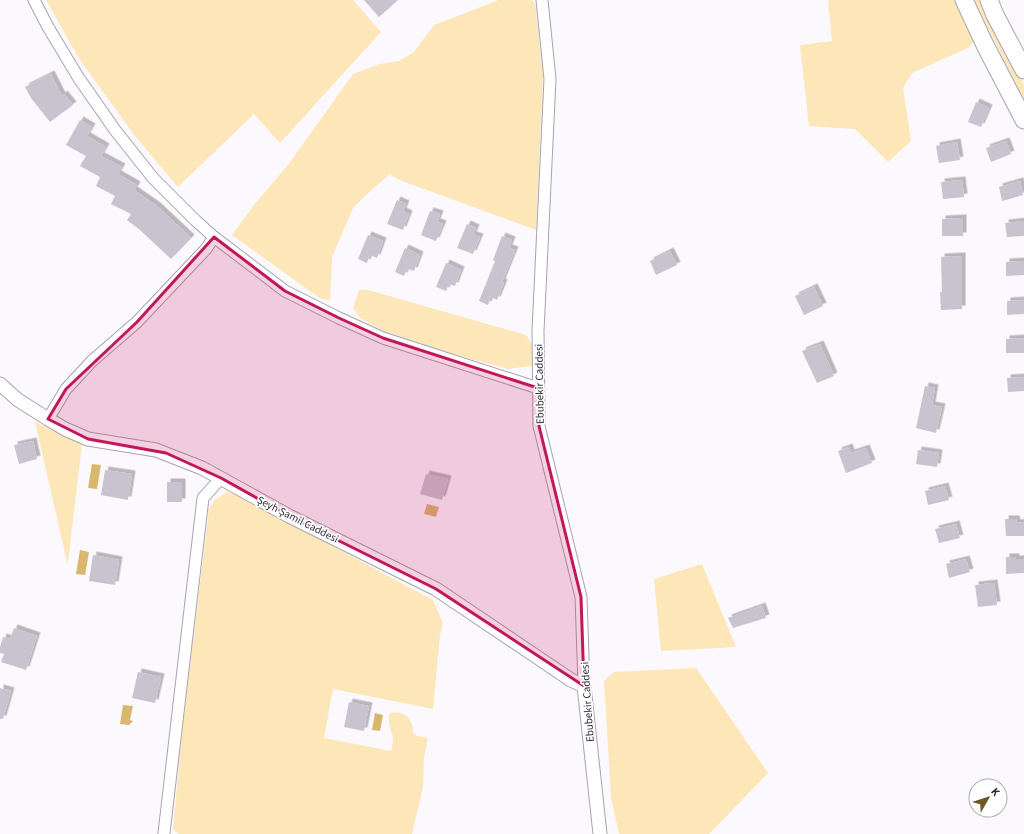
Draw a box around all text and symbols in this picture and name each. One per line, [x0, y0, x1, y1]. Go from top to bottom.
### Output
street label: Ebubekir Caddesi [531, 344, 548, 424]
street label: Şeyh Şamil Caddesi [254, 492, 341, 547]
street label: Ebubekir Caddesi [577, 661, 598, 743]
north arrow [968, 778, 1008, 818]
text: K [987, 785, 1003, 800]

